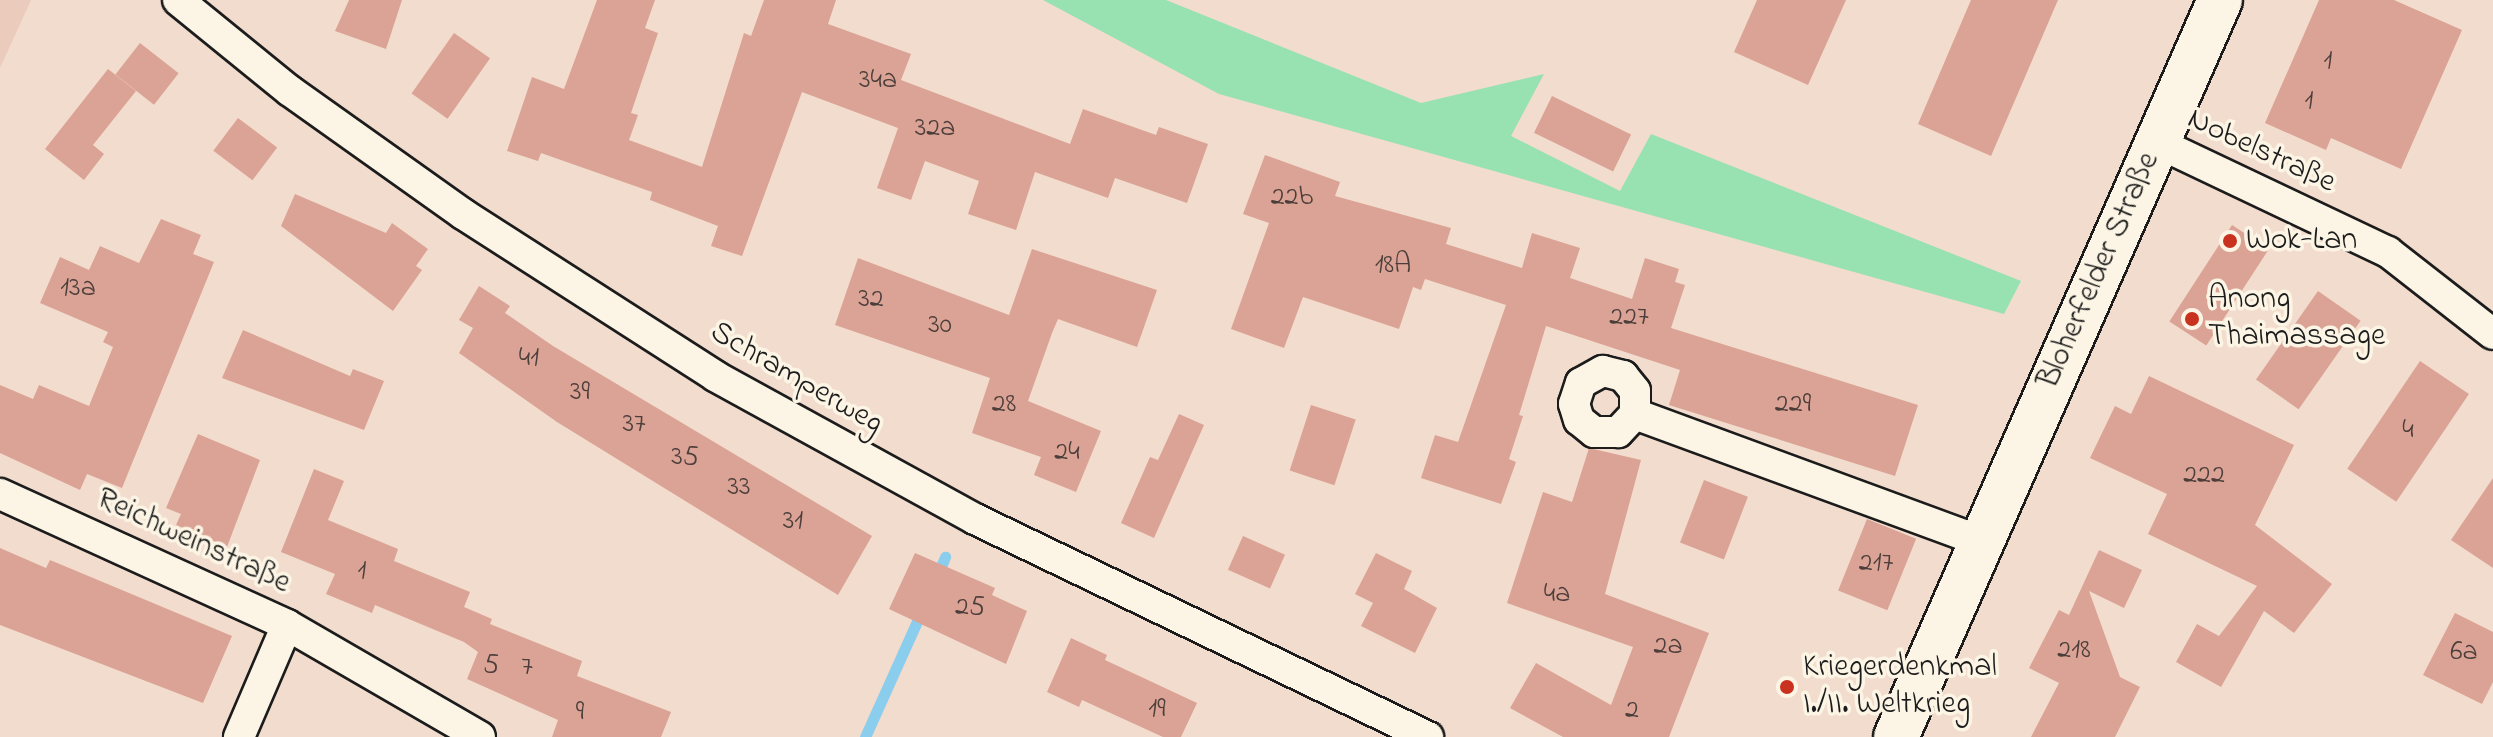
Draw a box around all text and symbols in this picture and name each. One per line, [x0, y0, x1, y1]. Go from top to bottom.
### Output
house number: 1 [2324, 45, 2332, 79]
house number: 34a [859, 64, 897, 98]
house number: 1 [2305, 85, 2313, 119]
street label: Nobelstraße [2181, 101, 2341, 203]
house number: 32a [915, 112, 955, 146]
street label: Bloherfelder Straße [2031, 147, 2169, 395]
house number: 22b [1271, 181, 1313, 215]
place label: Wok-Lan [2246, 222, 2357, 260]
marker: Wok-Lan [2221, 232, 2239, 250]
house number: 18A [1375, 249, 1411, 283]
house number: 13a [60, 272, 96, 306]
place label: Anong Thaimassage [2208, 282, 2385, 357]
house number: 32 [858, 283, 884, 317]
house number: 227 [1609, 301, 1649, 335]
house number: 30 [928, 309, 952, 343]
marker: Anong Thaimassage [2183, 310, 2201, 328]
street label: Schramperweg [703, 314, 889, 444]
house number: 41 [519, 342, 539, 376]
house number: 39 [570, 376, 590, 410]
house number: 28 [992, 388, 1016, 422]
house number: 229 [1775, 388, 1811, 422]
house number: 37 [622, 408, 646, 442]
house number: 4 [2402, 414, 2414, 448]
house number: 24 [1054, 436, 1080, 470]
house number: 35 [671, 441, 699, 475]
house number: 222 [2183, 459, 2225, 493]
house number: 33 [727, 471, 751, 505]
street label: Reichweinstraße [90, 480, 296, 604]
house number: 31 [783, 505, 803, 539]
house number: 217 [1859, 547, 1893, 581]
house number: 1 [358, 555, 366, 589]
house number: 4a [1544, 578, 1570, 612]
house number: 25 [955, 591, 985, 625]
house number: 2a [1653, 630, 1683, 664]
house number: 218 [2057, 634, 2091, 668]
house number: 6a [2450, 636, 2478, 670]
house number: 5 [483, 649, 499, 683]
place label: Kriegerdenkmal I./II. Weltkrieg [1803, 650, 1997, 725]
house number: 7 [521, 651, 533, 685]
marker: Kriegerdenkmal I./II. Weltkrieg [1778, 678, 1796, 696]
house number: 19 [1148, 693, 1166, 727]
house number: 2 [1625, 694, 1639, 728]
house number: 9 [576, 696, 584, 730]

